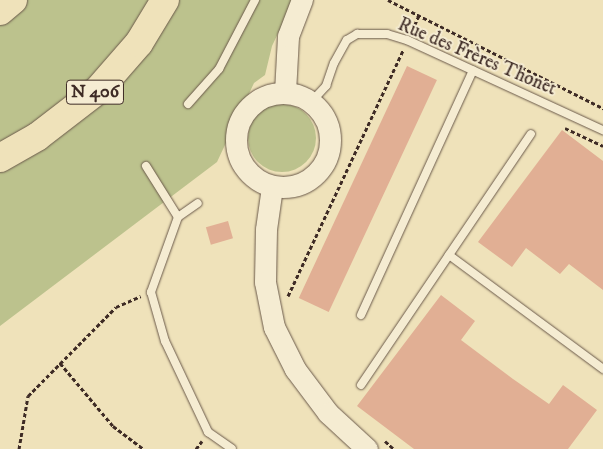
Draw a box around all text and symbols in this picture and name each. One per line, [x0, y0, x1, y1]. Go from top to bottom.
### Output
street label: Rue des Frères Thonet [394, 13, 560, 101]
road number: N 406 [65, 76, 125, 108]

